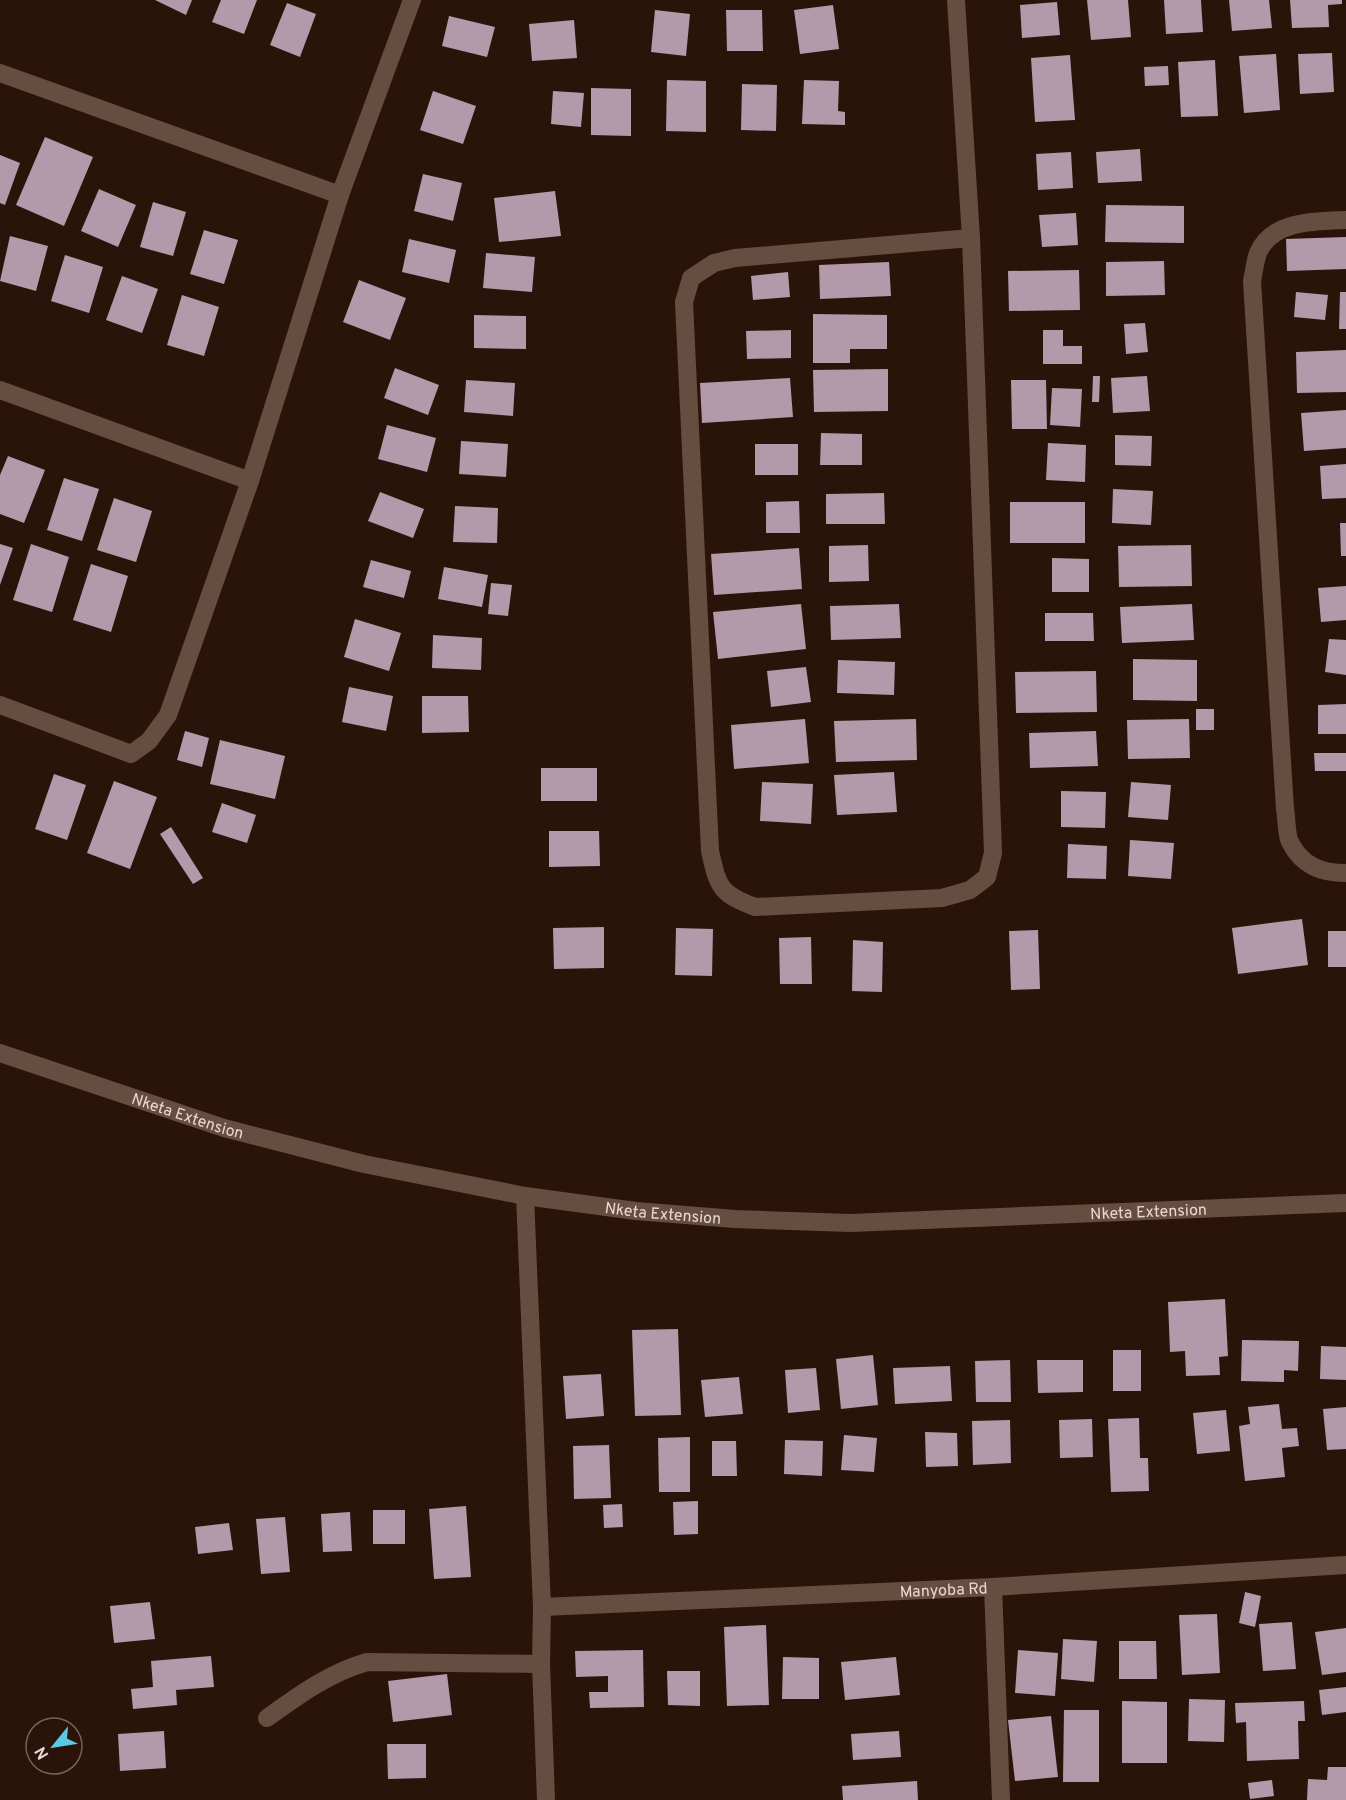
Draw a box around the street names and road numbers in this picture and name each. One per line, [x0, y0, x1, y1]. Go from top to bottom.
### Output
street label: Nketa Extension [129, 1090, 246, 1145]
street label: Nketa Extension [603, 1199, 722, 1230]
street label: Nketa Extension [1090, 1201, 1207, 1225]
street label: Manyoba Rd [899, 1579, 988, 1603]

